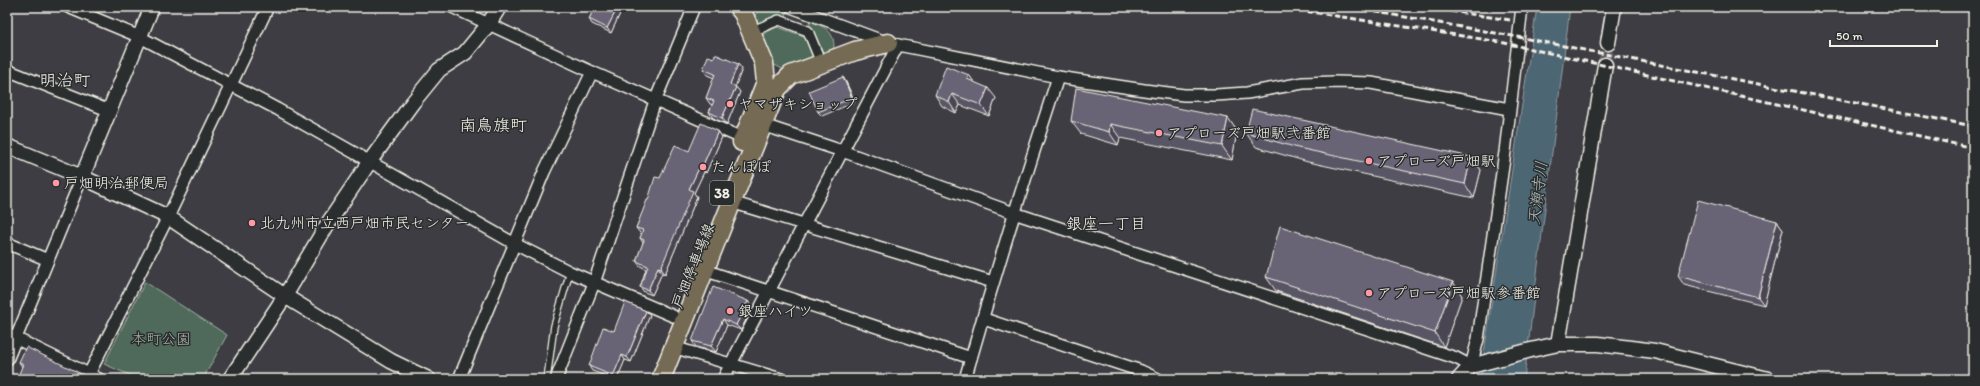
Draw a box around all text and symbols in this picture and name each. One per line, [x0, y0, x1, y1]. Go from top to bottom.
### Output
scale bar [1830, 22, 1937, 48]
text: 50 m [1836, 29, 1862, 43]
district label: 明治町 [40, 70, 91, 90]
place label: ヤマザキショップ [738, 95, 857, 113]
marker: ヤマザキショップ [725, 99, 735, 109]
district label: 南鳥旗町 [459, 115, 527, 135]
place label: アプローズ戸畑駅弐番館 [1167, 124, 1331, 142]
marker: アプローズ戸畑駅弐番館 [1154, 128, 1164, 138]
place label: アプローズ戸畑駅 [1377, 152, 1496, 170]
marker: アプローズ戸畑駅 [1364, 156, 1374, 166]
place label: たんぽぽ [711, 158, 771, 176]
water label: 天瀬寺川 [1524, 160, 1551, 226]
marker: たんぽぽ [698, 162, 708, 172]
place label: 戸畑明治郵便局 [64, 174, 169, 192]
marker: 戸畑明治郵便局 [51, 178, 61, 188]
road number: 38 [710, 181, 734, 205]
place label: 北九州市立西戸畑市民センター [260, 214, 469, 232]
district label: 銀座一丁目 [1066, 214, 1146, 233]
marker: 北九州市立西戸畑市民センター [247, 218, 257, 228]
street label: 戸畑停車場線 [668, 221, 718, 311]
place label: アプローズ戸畑駅参番館 [1377, 284, 1541, 302]
marker: アプローズ戸畑駅参番館 [1364, 288, 1374, 298]
place label: 銀座ハイツ [738, 302, 813, 320]
marker: 銀座ハイツ [725, 306, 735, 316]
park label: 本町公園 [131, 330, 191, 348]

